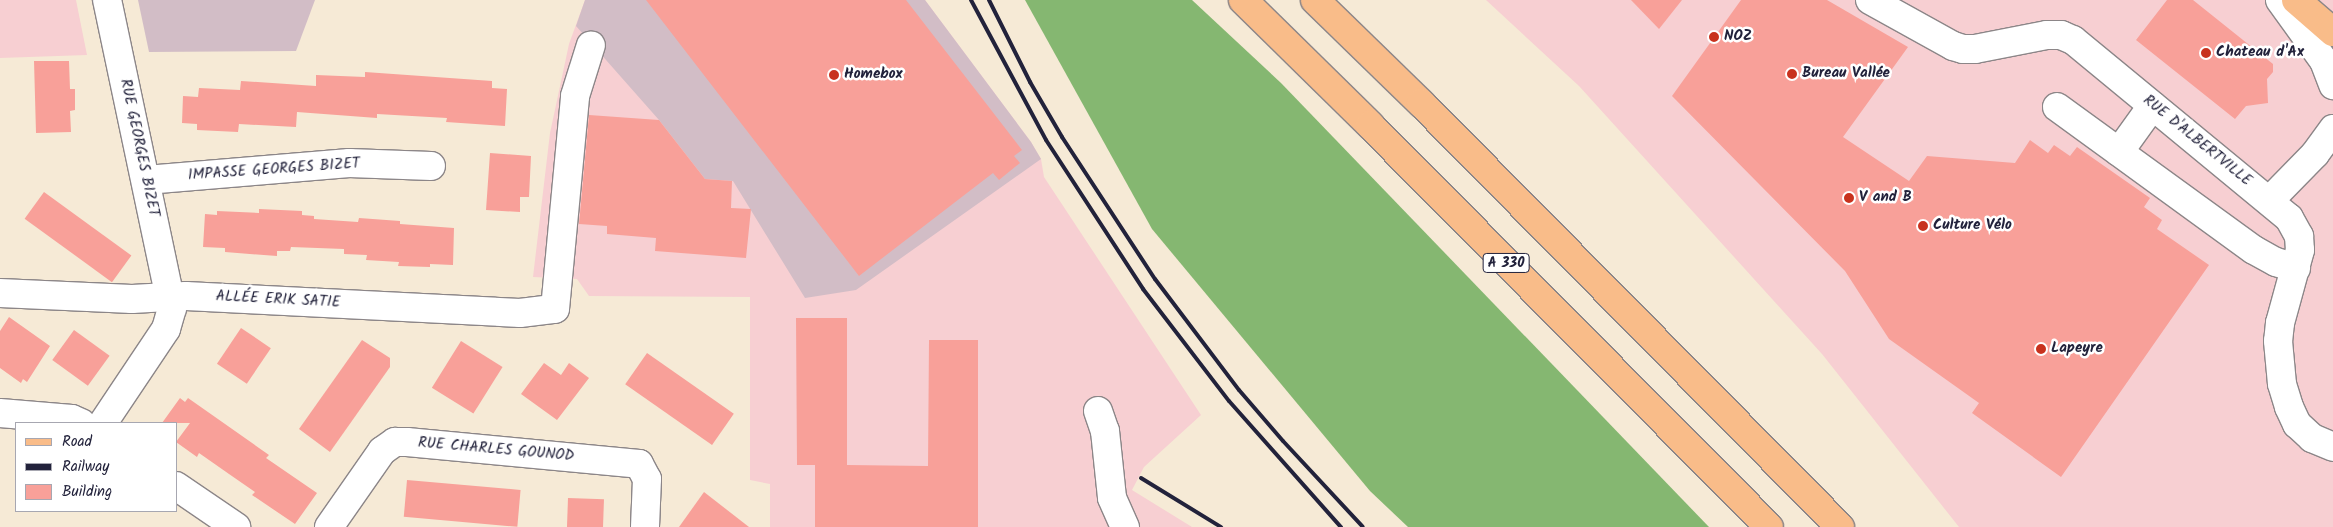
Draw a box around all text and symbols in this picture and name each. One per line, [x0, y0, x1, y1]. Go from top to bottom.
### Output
place label: NOZ [1724, 28, 1752, 46]
marker: NOZ [1708, 31, 1720, 43]
place label: Chateau d'Ax [2216, 44, 2304, 62]
marker: Chateau d'Ax [2200, 47, 2212, 59]
place label: Bureau Vallée [1802, 65, 1890, 83]
place label: Homebox [844, 66, 903, 84]
marker: Bureau Vallée [1786, 68, 1798, 80]
marker: Homebox [828, 69, 840, 81]
street label: RUE GEORGES BIZET [116, 77, 162, 219]
street label: RUE D'ALBERTVILLE [2139, 92, 2255, 190]
street label: IMPASSE GEORGES BIZET [187, 155, 361, 185]
place label: V and B [1859, 189, 1912, 207]
marker: V and B [1843, 192, 1855, 204]
place label: Culture Vélo [1933, 217, 2012, 235]
marker: Culture Vélo [1917, 220, 1929, 232]
road number: A 330 [1482, 252, 1530, 274]
street label: ALLÉE ERIK SATIE [215, 288, 341, 312]
place label: Lapeyre [2051, 340, 2103, 358]
marker: Lapeyre [2035, 343, 2047, 355]
legend [15, 422, 178, 512]
text: Road [62, 430, 92, 454]
street label: RUE CHARLES GOUNOD [417, 434, 575, 466]
text: Railway [62, 455, 109, 479]
text: Building [62, 480, 112, 504]

